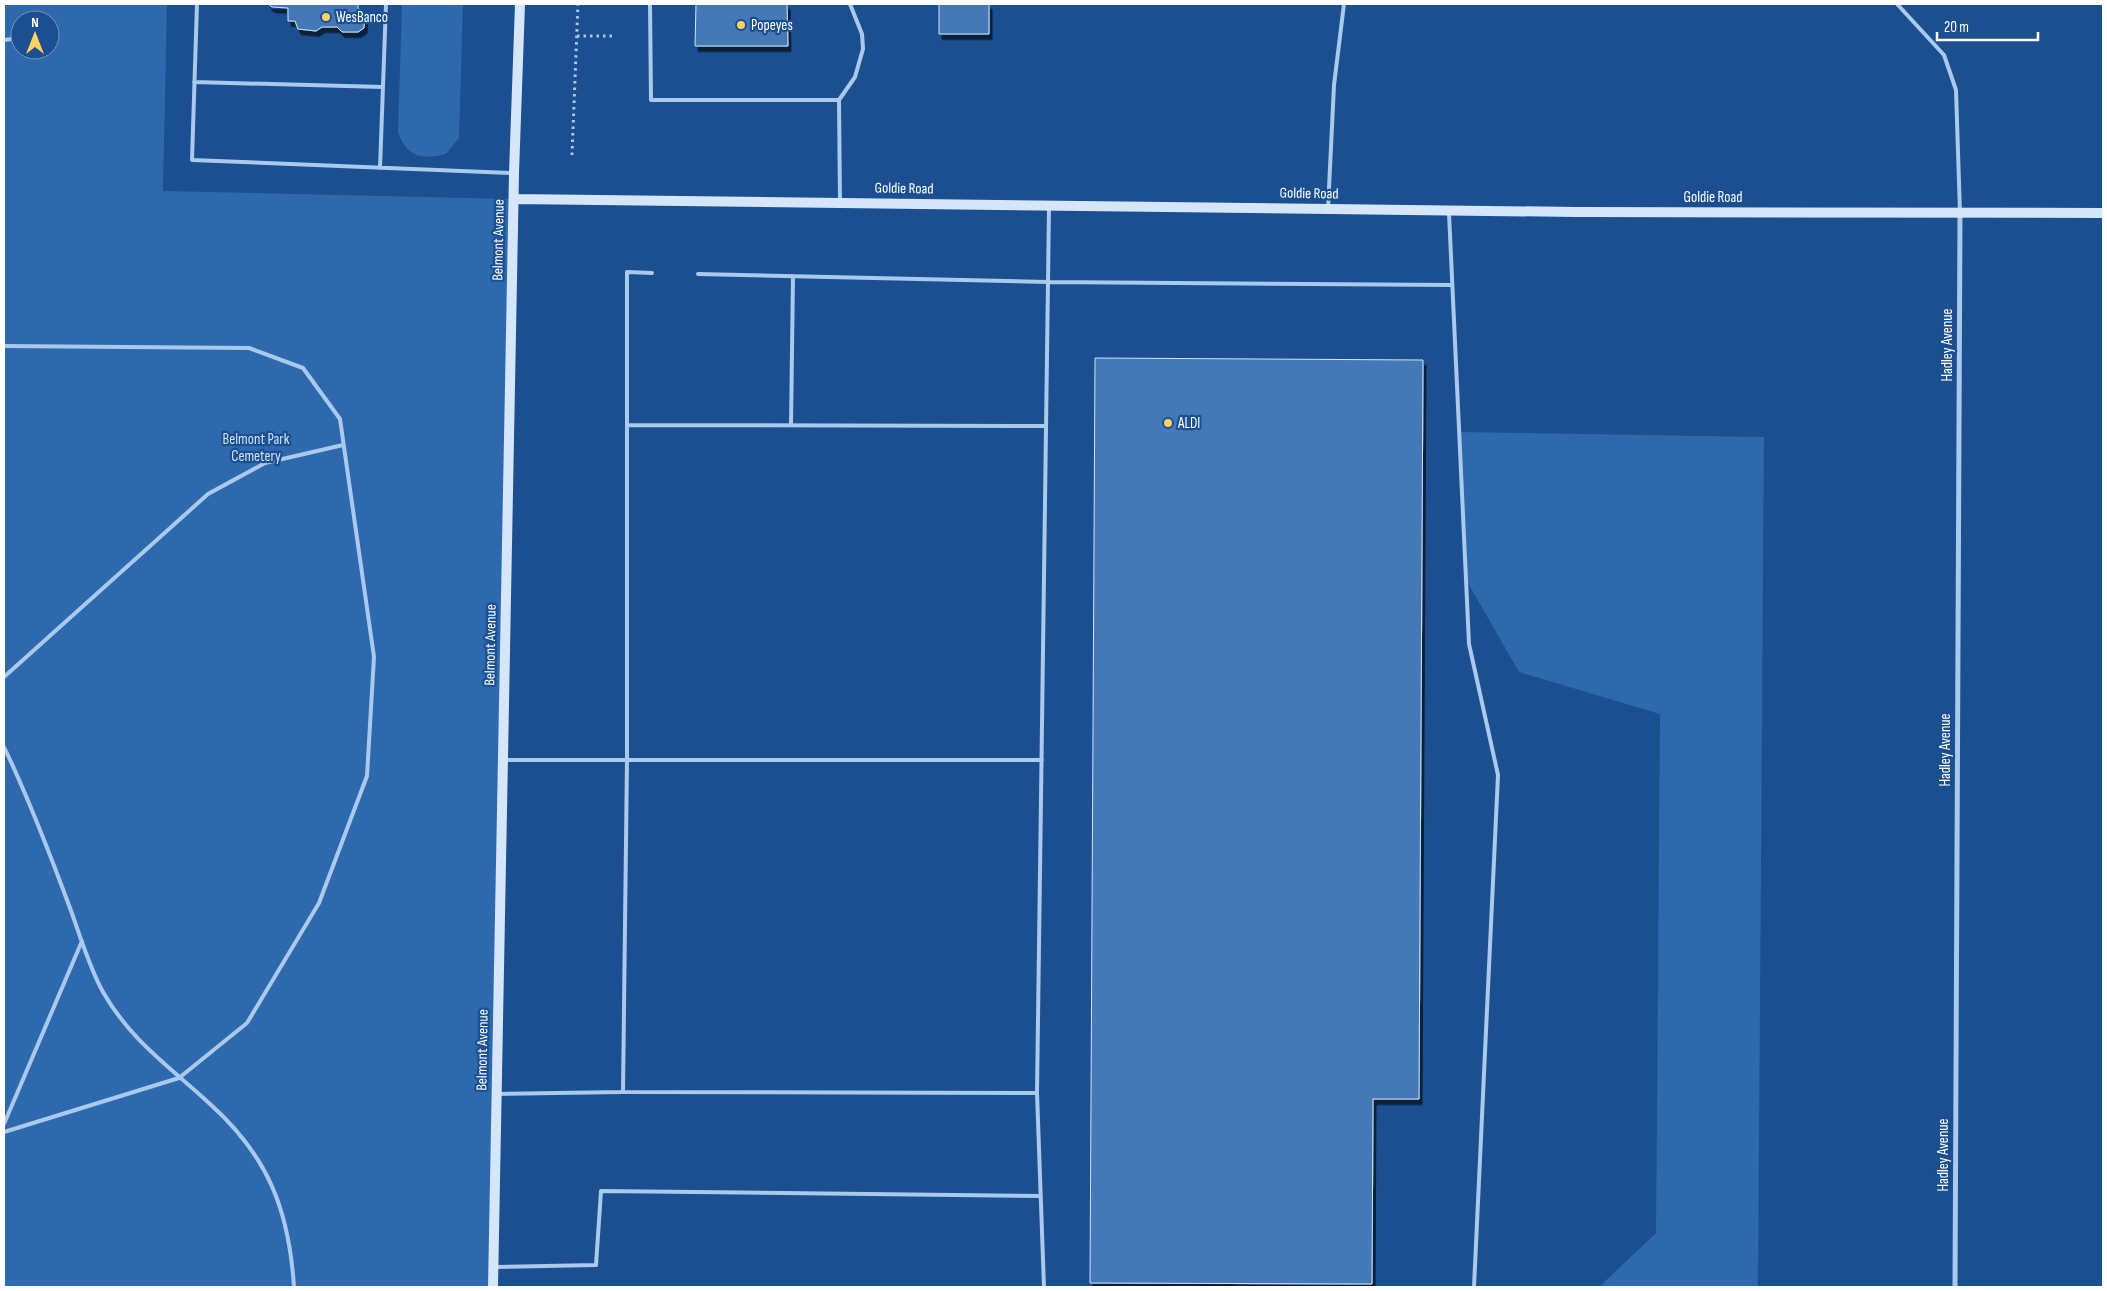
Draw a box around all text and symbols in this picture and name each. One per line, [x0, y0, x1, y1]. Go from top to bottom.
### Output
place label: WesBanco [336, 8, 388, 27]
north arrow [10, 10, 60, 60]
scale bar [1937, 10, 2038, 42]
marker: WesBanco [320, 11, 332, 23]
text: N [31, 14, 39, 31]
place label: Popeyes [751, 16, 793, 35]
text: 20 m [1944, 18, 1969, 37]
marker: Popeyes [735, 19, 747, 31]
street label: Goldie Road [874, 178, 934, 199]
street label: Goldie Road [1279, 183, 1339, 204]
street label: Goldie Road [1684, 188, 1742, 207]
street label: Belmont Avenue [488, 199, 509, 281]
street label: Hadley Avenue [1938, 308, 1957, 382]
place label: ALDI [1177, 414, 1200, 433]
marker: ALDI [1162, 417, 1174, 429]
park label: Belmont Park Cemetery [223, 430, 290, 466]
street label: Belmont Avenue [480, 604, 501, 686]
street label: Hadley Avenue [1936, 713, 1955, 787]
street label: Belmont Avenue [472, 1009, 493, 1091]
street label: Hadley Avenue [1934, 1118, 1953, 1192]

